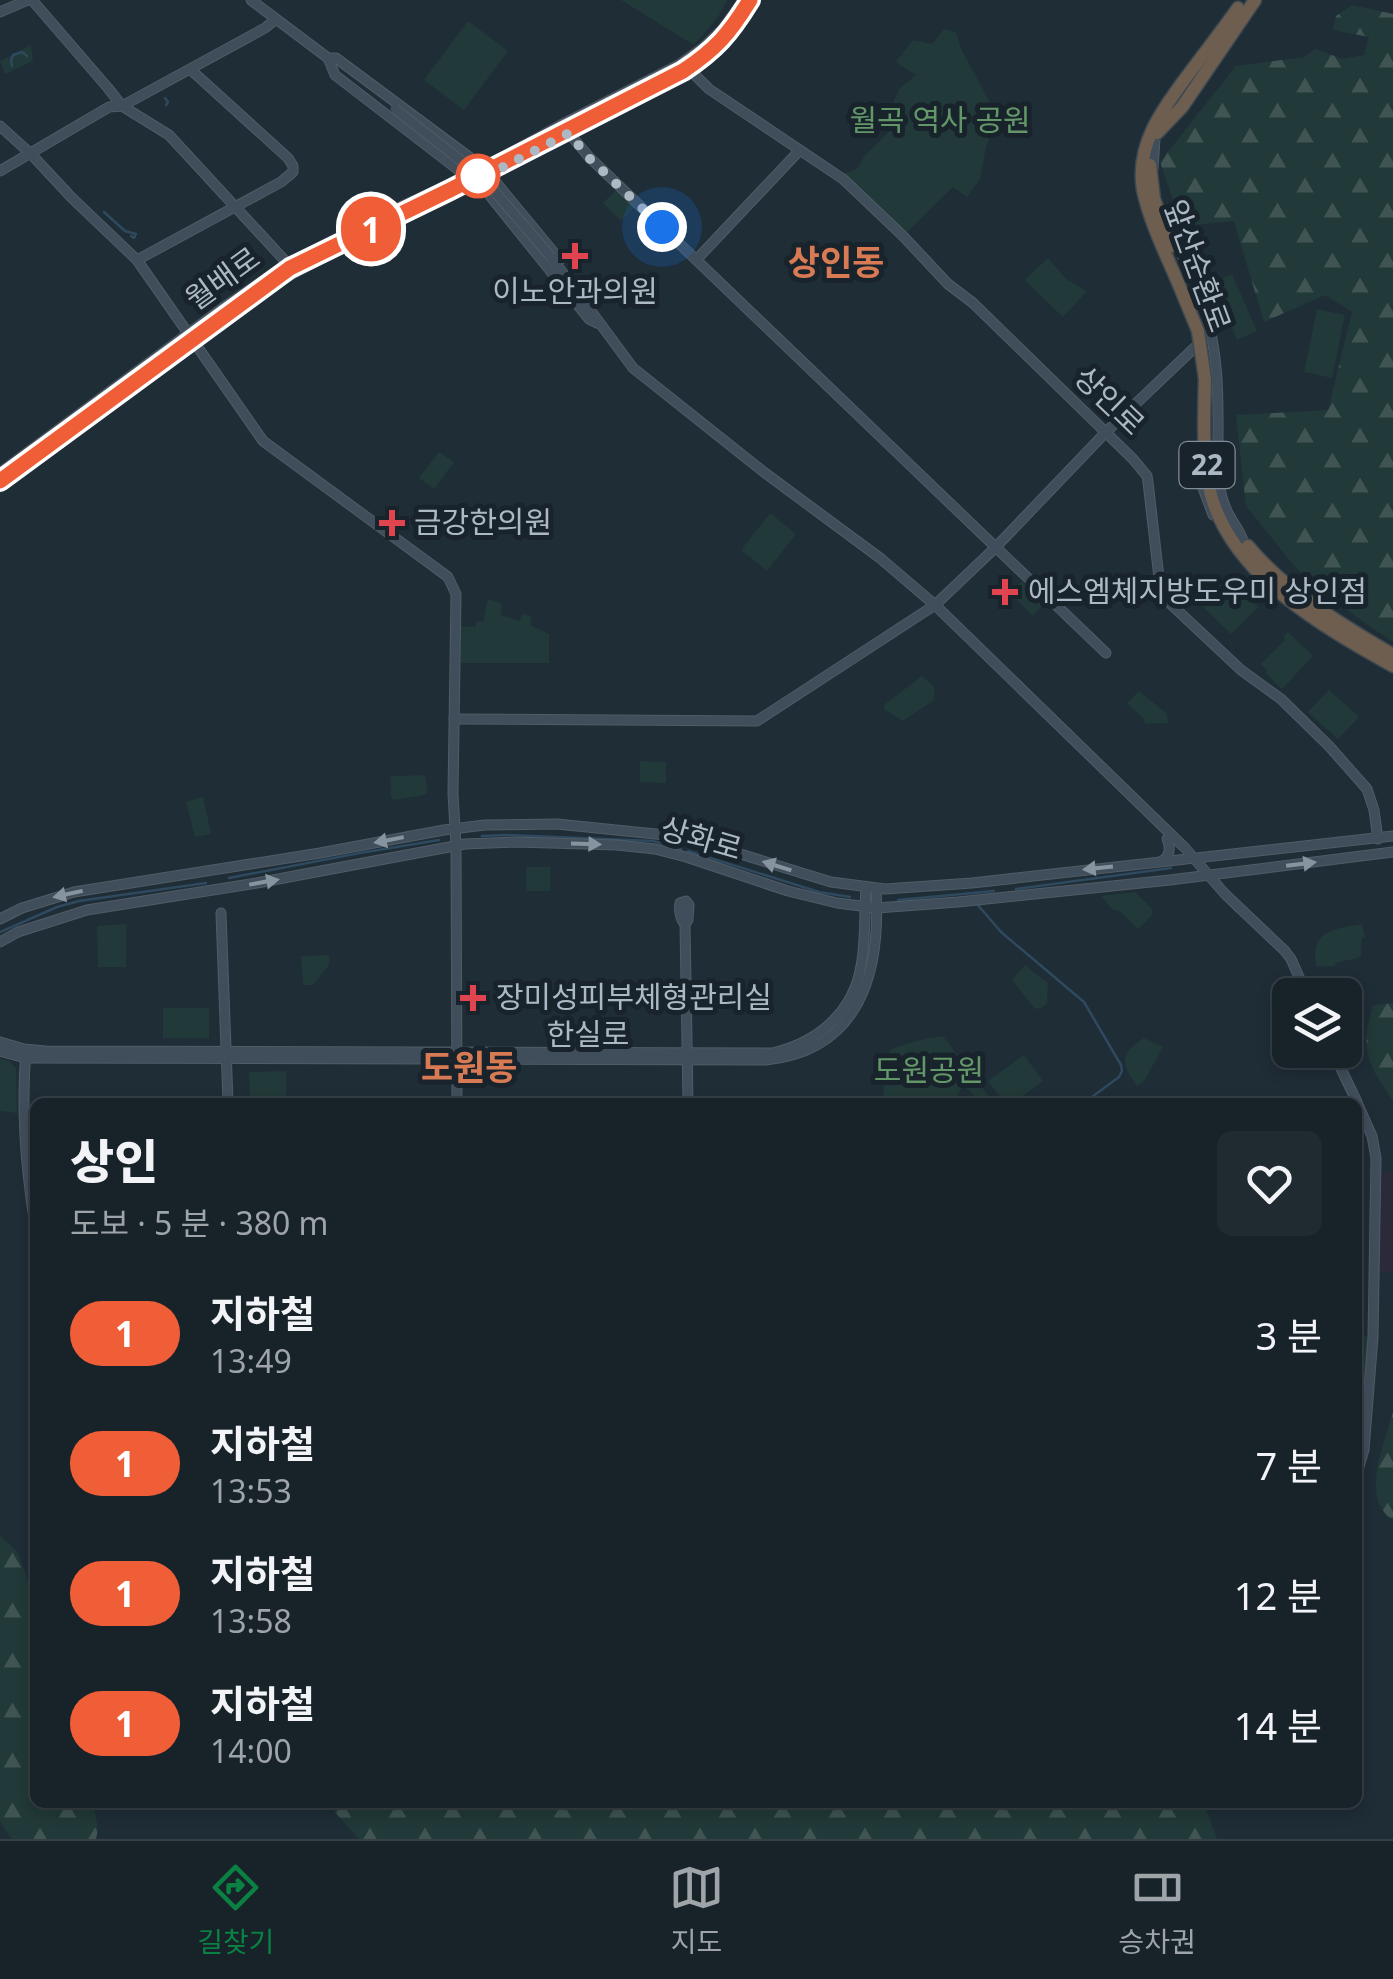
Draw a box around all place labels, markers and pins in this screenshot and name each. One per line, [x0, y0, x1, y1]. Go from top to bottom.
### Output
unlabelled marker [457, 155, 499, 197]
marker: 이노안과의원 [562, 243, 588, 269]
place label: 이노안과의원 [492, 270, 658, 311]
place label: 금강한의원 [414, 501, 552, 542]
marker: 금강한의원 [379, 510, 405, 536]
place label: 에스엠체지방도우미 상인점 [1028, 570, 1367, 611]
marker: 에스엠체지방도우미 상인점 [992, 579, 1018, 605]
place label: 장미성피부체형관리실 [496, 976, 772, 1017]
marker: 장미성피부체형관리실 [460, 985, 486, 1011]

